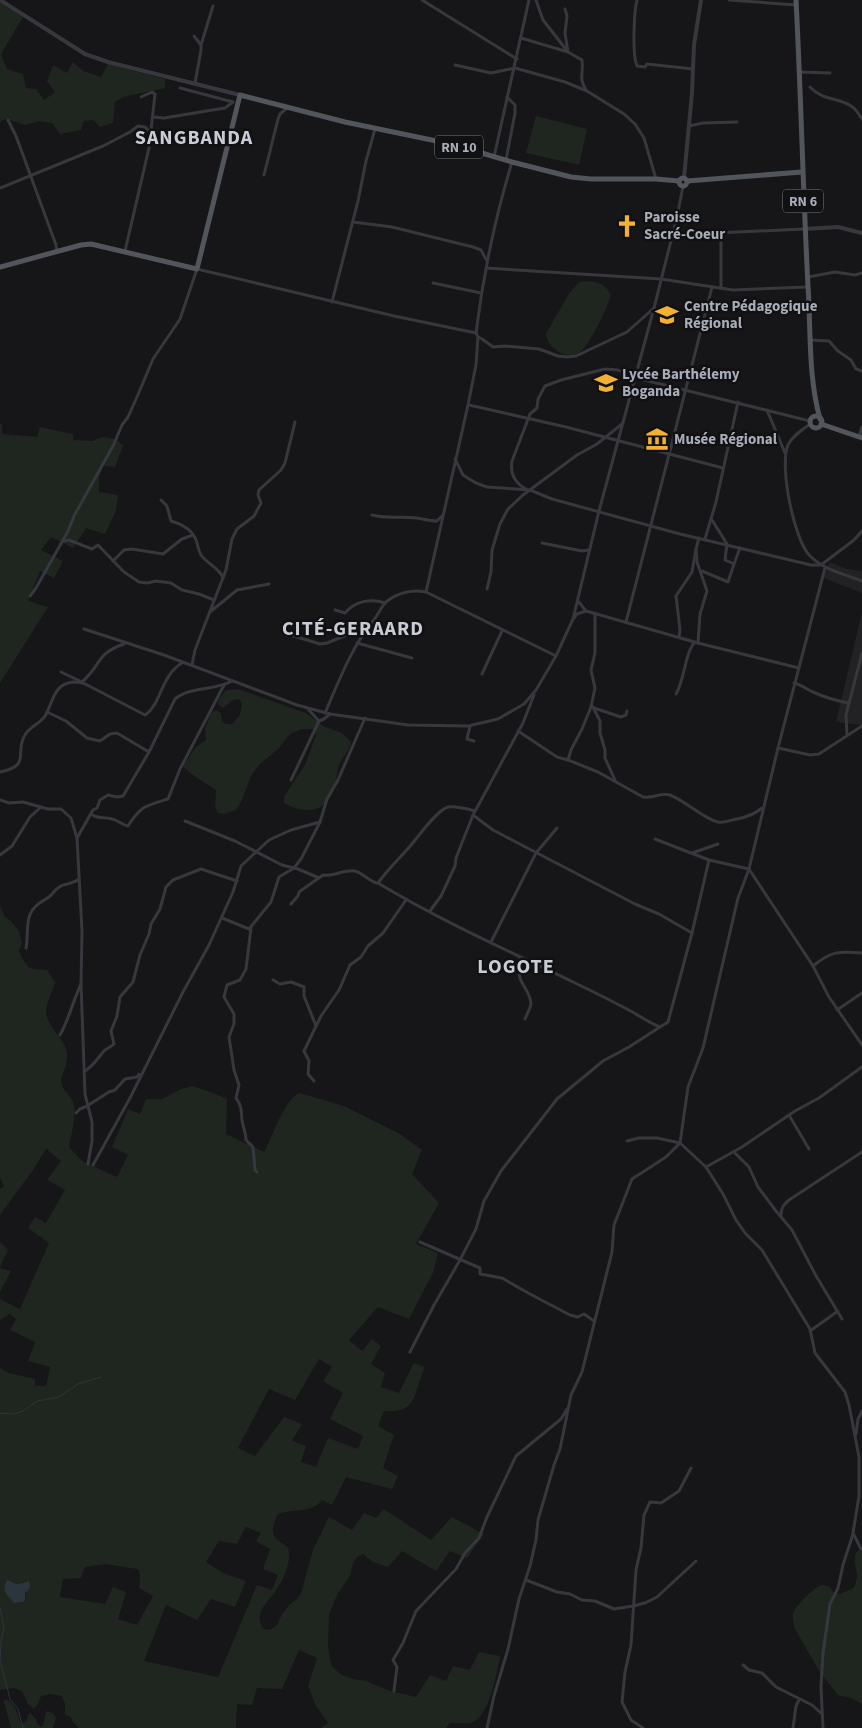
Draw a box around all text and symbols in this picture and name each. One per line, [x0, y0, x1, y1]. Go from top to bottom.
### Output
district label: SANGBANDA [135, 124, 253, 152]
road number: RN 10 [435, 136, 483, 158]
road number: RN 6 [783, 190, 823, 212]
place label: Paroisse Sacré-Coeur [644, 207, 725, 245]
church icon: Paroisse Sacré-Coeur [614, 213, 640, 239]
place label: Centre Pédagogique Régional [684, 296, 818, 334]
school or university icon: Centre Pédagogique Régional [654, 302, 680, 328]
place label: Lycée Barthélemy Boganda [622, 364, 740, 402]
school or university icon: Lycée Barthélemy Boganda [593, 370, 619, 396]
museum icon: Musée Régional [644, 426, 670, 452]
place label: Musée Régional [674, 429, 778, 450]
district label: CITÉ-GERAARD [282, 615, 424, 643]
district label: LOGOTE [477, 953, 555, 981]

